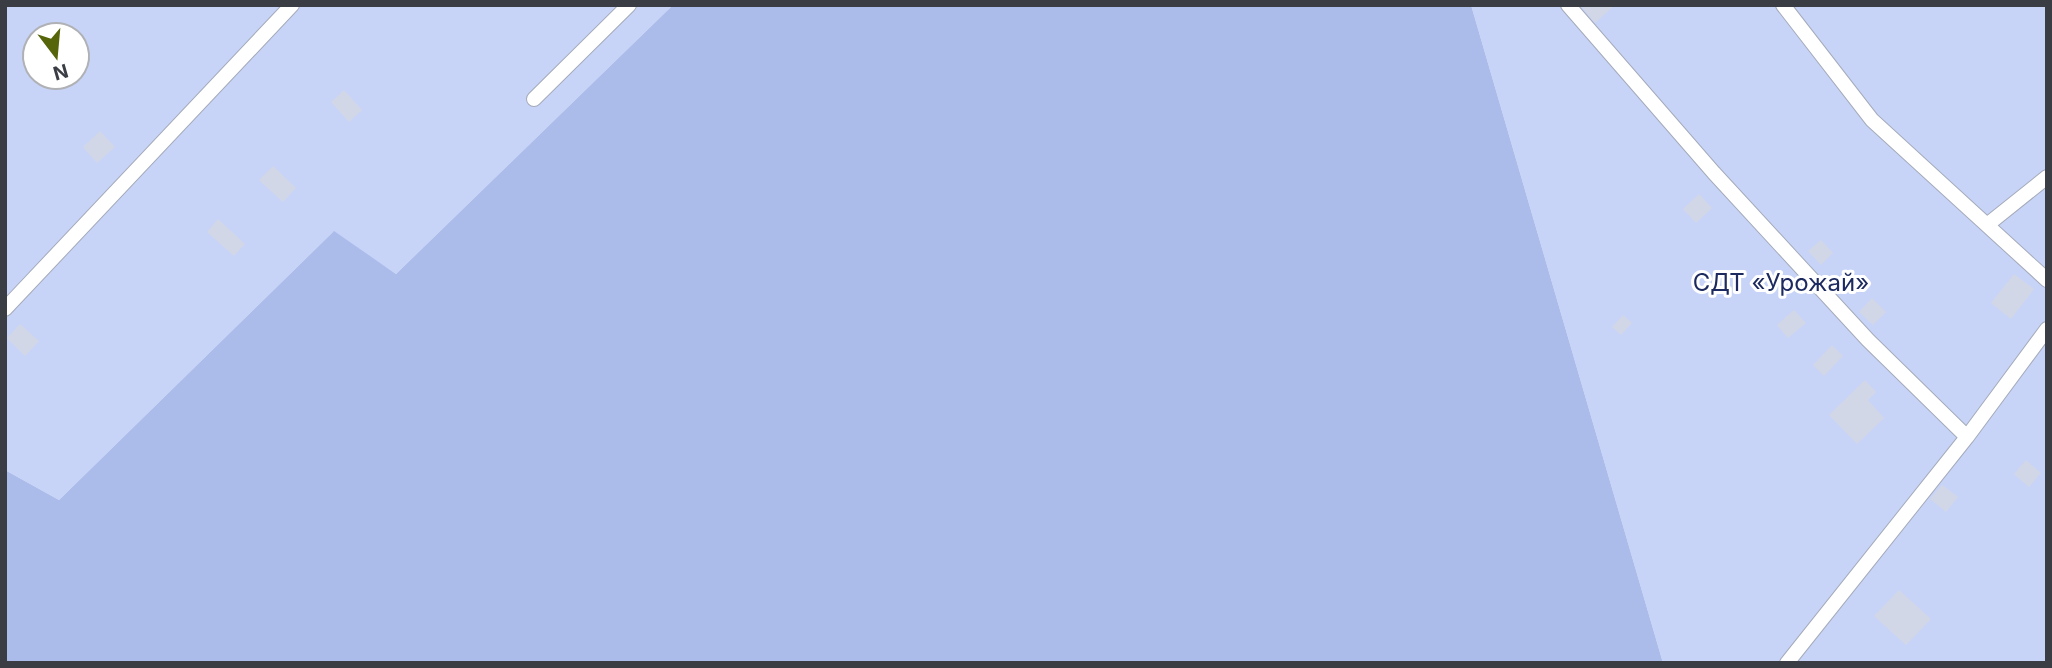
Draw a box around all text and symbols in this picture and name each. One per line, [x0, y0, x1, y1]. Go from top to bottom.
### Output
north arrow [21, 21, 91, 91]
text: N [50, 59, 71, 85]
park label: СДТ «Урожай» [1693, 268, 1869, 297]

